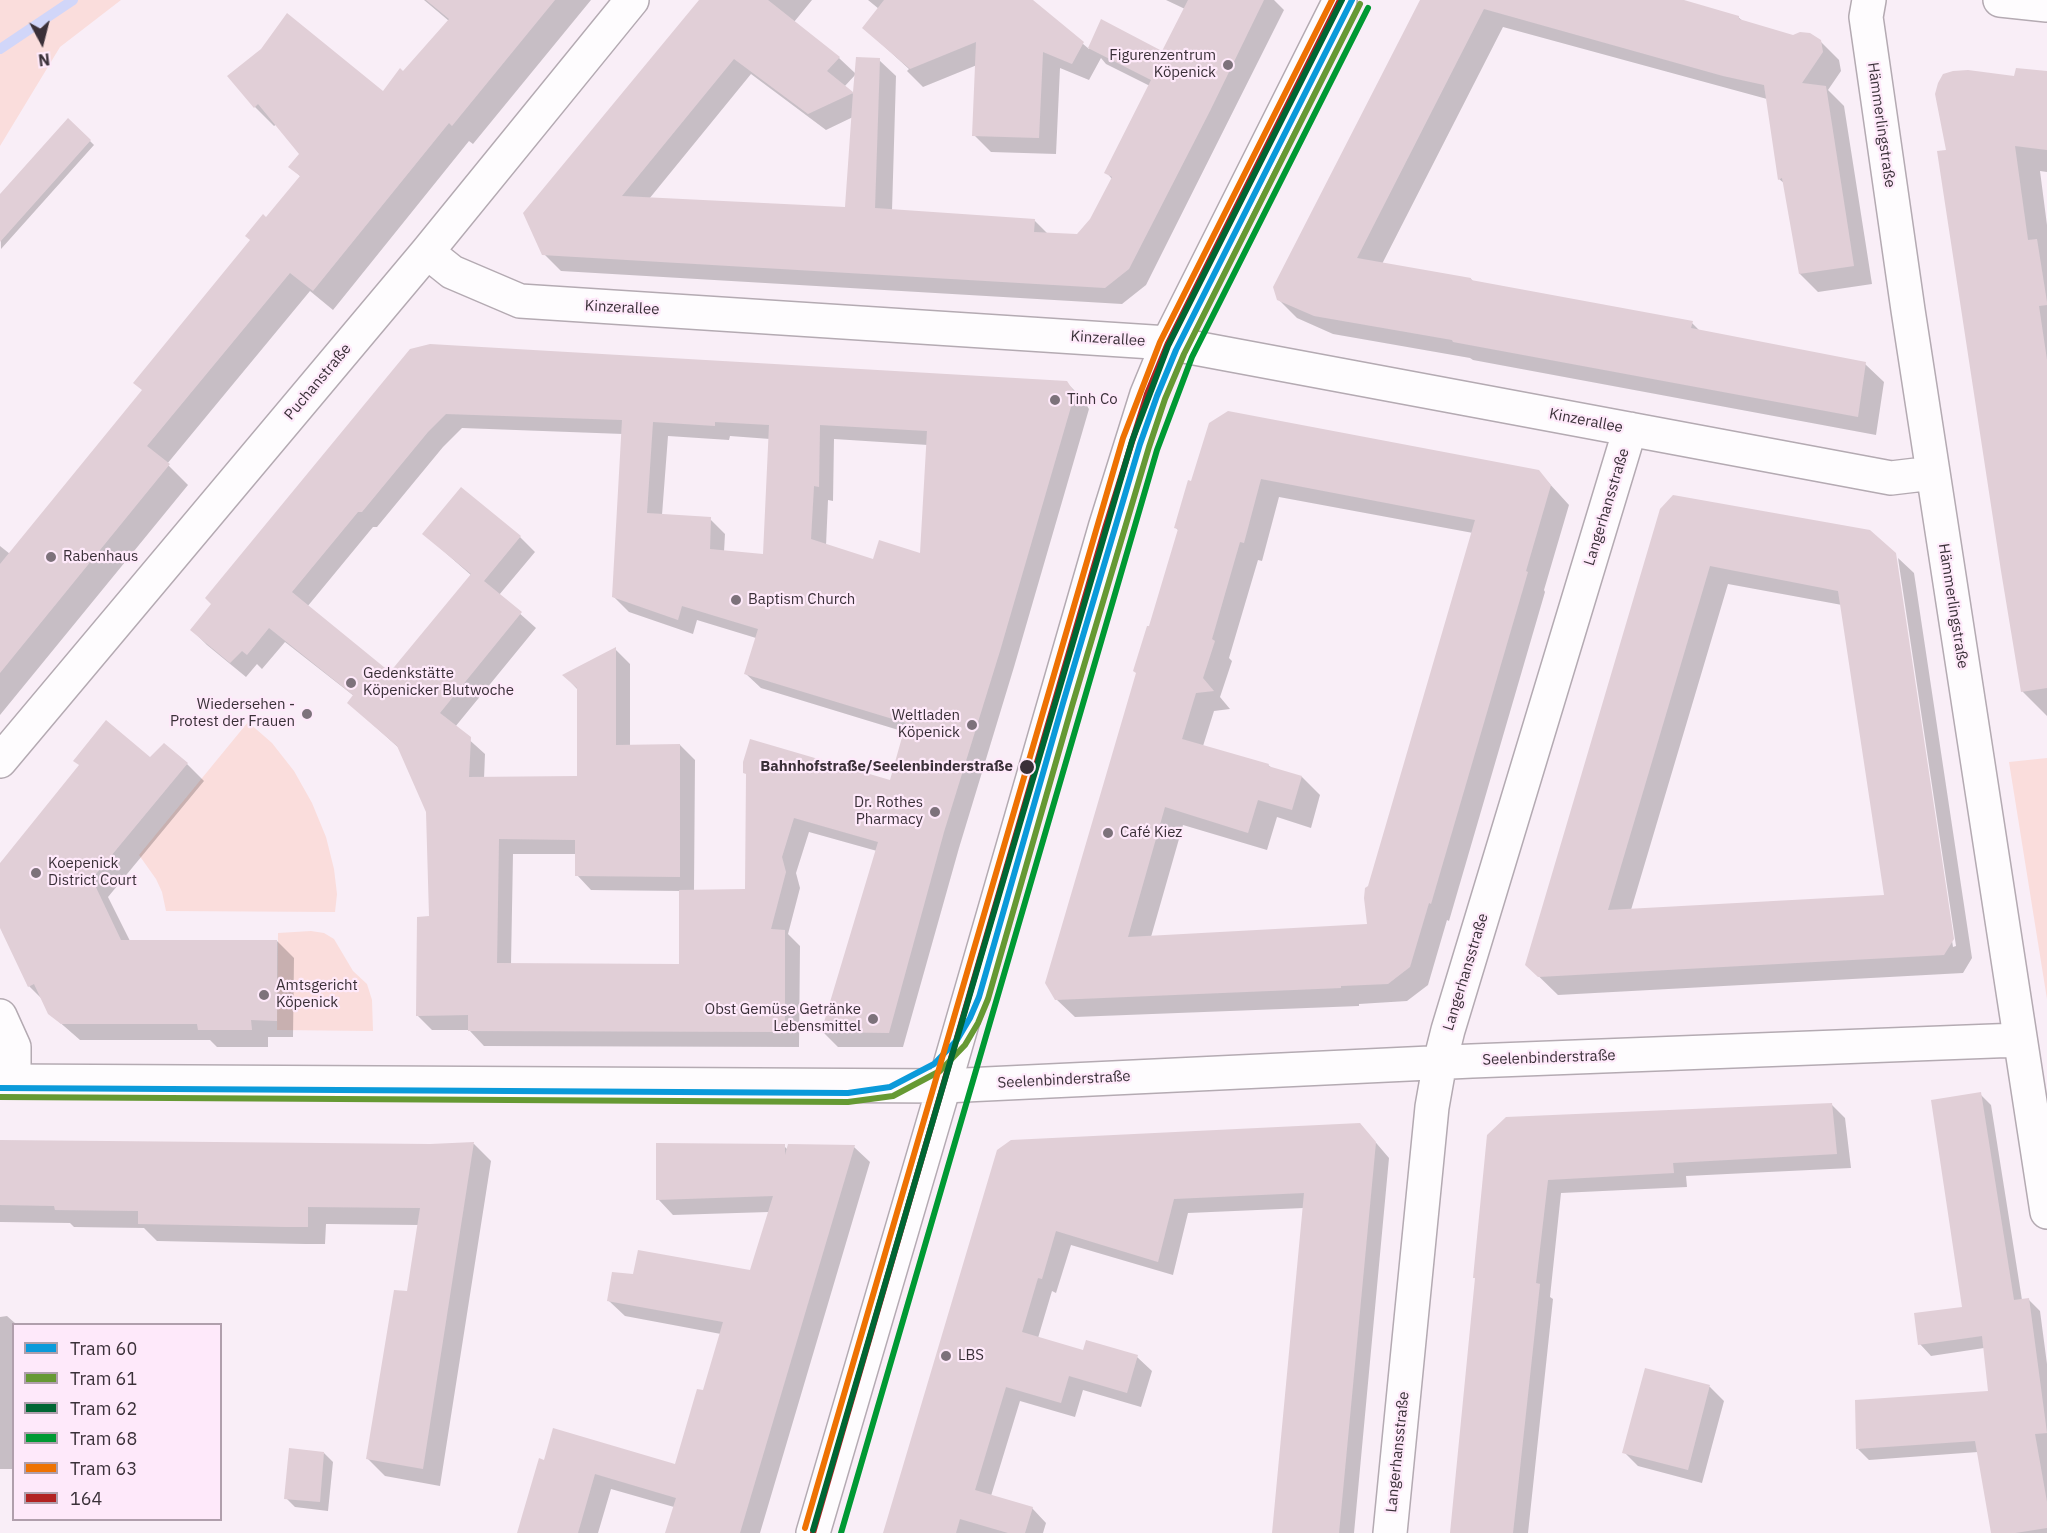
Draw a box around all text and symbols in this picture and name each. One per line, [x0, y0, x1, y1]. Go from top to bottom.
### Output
north arrow [12, 12, 72, 72]
place label: Figurenzentrum Köpenick [1109, 47, 1216, 82]
text: N [37, 49, 51, 70]
marker: Figurenzentrum Köpenick [1221, 58, 1235, 72]
street label: Hämmerlingstraße [1863, 61, 1899, 189]
street label: Kinzerallee [584, 297, 660, 319]
street label: Kinzerallee [1070, 327, 1146, 351]
street label: Puchanstraße [281, 340, 355, 424]
place label: Tinh Co [1067, 391, 1118, 409]
marker: Tinh Co [1048, 393, 1062, 407]
street label: Kinzerallee [1548, 405, 1624, 437]
street label: Langerhansstraße [1581, 446, 1633, 568]
street label: Hämmerlingstraße [1934, 542, 1972, 670]
place label: Rabenhaus [63, 548, 138, 566]
marker: Rabenhaus [44, 550, 58, 564]
place label: Baptism Church [748, 591, 855, 609]
marker: Baptism Church [729, 593, 743, 607]
place label: Gedenkstätte Köpenicker Blutwoche [363, 665, 514, 700]
marker: Gedenkstätte Köpenicker Blutwoche [344, 676, 358, 690]
place label: Wiedersehen - Protest der Frauen [170, 696, 295, 731]
marker: Wiedersehen - Protest der Frauen [300, 707, 314, 721]
place label: Weltladen Köpenick [892, 707, 960, 742]
marker: Weltladen Köpenick [965, 718, 979, 732]
place label: Bahnhofstraße/Seelenbinderstraße [760, 758, 1013, 776]
marker: Bahnhofstraße/Seelenbinderstraße [1018, 758, 1036, 776]
place label: Dr. Rothes Pharmacy [854, 794, 923, 829]
marker: Dr. Rothes Pharmacy [928, 805, 942, 819]
place label: Café Kiez [1120, 824, 1182, 842]
marker: Café Kiez [1101, 826, 1115, 840]
place label: Koepenick District Court [48, 855, 137, 890]
marker: Koepenick District Court [29, 866, 43, 880]
street label: Langerhansstraße [1440, 911, 1492, 1033]
place label: Amtsgericht Köpenick [276, 977, 358, 1012]
marker: Amtsgericht Köpenick [257, 988, 271, 1002]
place label: Obst Gemüse Getränke Lebensmittel [705, 1001, 861, 1036]
marker: Obst Gemüse Getränke Lebensmittel [866, 1012, 880, 1026]
street label: Seelenbinderstraße [1482, 1047, 1616, 1069]
street label: Seelenbinderstraße [997, 1068, 1131, 1092]
legend [12, 1323, 222, 1521]
text: Tram 60 [70, 1337, 137, 1360]
place label: LBS [958, 1347, 984, 1365]
marker: LBS [939, 1349, 953, 1363]
text: Tram 61 [70, 1367, 137, 1390]
street label: Langerhansstraße [1383, 1391, 1413, 1513]
text: Tram 62 [70, 1397, 137, 1420]
text: Tram 68 [70, 1427, 137, 1450]
text: Tram 63 [70, 1457, 137, 1480]
text: 164 [70, 1487, 102, 1510]

